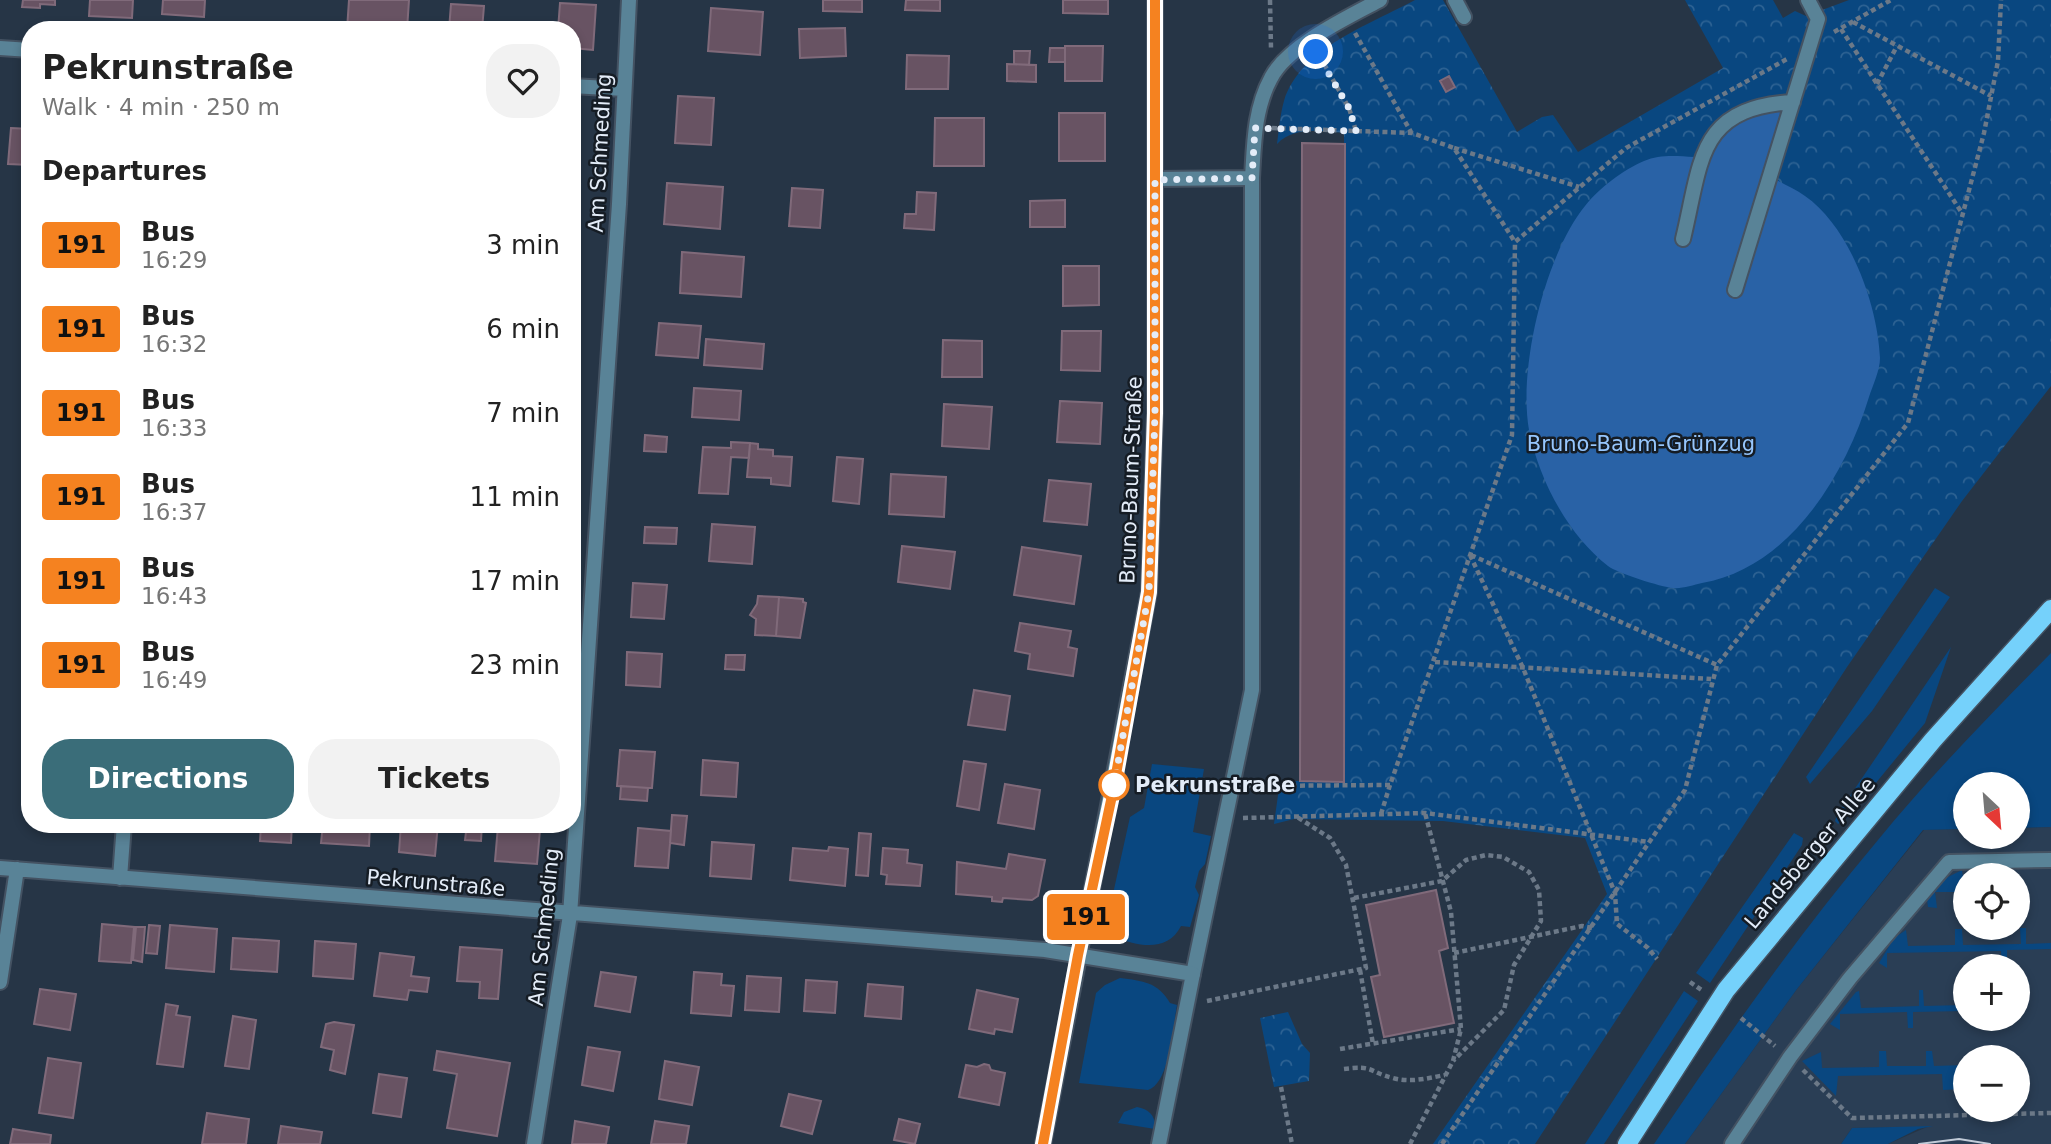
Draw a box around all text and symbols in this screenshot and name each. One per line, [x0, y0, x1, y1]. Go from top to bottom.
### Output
your location [1298, 34, 1333, 69]
button: heart [486, 44, 560, 118]
text: Pekrunstraße [42, 48, 294, 87]
street label: Am Schmeding [584, 73, 616, 233]
text: Walk · 4 min · 250 m [42, 94, 280, 120]
text: Departures [42, 156, 207, 186]
text: Bus [141, 217, 195, 247]
text: 3 min [486, 230, 560, 260]
text: 191 [56, 231, 106, 259]
text: 16:29 [141, 247, 207, 273]
text: Bus [141, 301, 195, 331]
text: 6 min [486, 314, 560, 344]
text: 191 [56, 315, 106, 343]
text: 16:32 [141, 331, 207, 357]
street label: Bruno-Baum-Straße [1115, 376, 1147, 584]
text: Bus [141, 385, 195, 415]
text: 7 min [486, 398, 560, 428]
text: 191 [56, 399, 106, 427]
text: 16:33 [141, 415, 207, 441]
park label: Bruno-Baum-Grünzug [1527, 432, 1755, 456]
text: Bus [141, 469, 195, 499]
text: 11 min [470, 482, 560, 512]
text: 191 [56, 483, 106, 511]
text: 16:37 [141, 499, 207, 525]
text: Bus [141, 553, 195, 583]
text: 17 min [470, 566, 560, 596]
text: 191 [56, 567, 106, 595]
text: 16:43 [141, 583, 207, 609]
text: Bus [141, 637, 195, 667]
text: 23 min [470, 650, 560, 680]
text: 191 [56, 651, 106, 679]
text: 16:49 [141, 667, 207, 693]
button: Directions [42, 739, 294, 819]
button: Tickets [308, 739, 560, 819]
marker: Pekrunstraße [1099, 770, 1129, 800]
street label: Landsberger Allee [1740, 772, 1880, 934]
north arrow [1953, 772, 2030, 849]
map controls [1953, 772, 2030, 1122]
place label: Pekrunstraße [1135, 773, 1295, 797]
street label: Am Schmeding [524, 847, 564, 1007]
button: locate [1953, 863, 2030, 940]
street label: Pekrunstraße [366, 865, 506, 901]
line badge: 191 [1046, 894, 1126, 940]
text: 191 [1061, 903, 1111, 931]
button: + [1953, 954, 2030, 1031]
button: − [1953, 1045, 2030, 1122]

